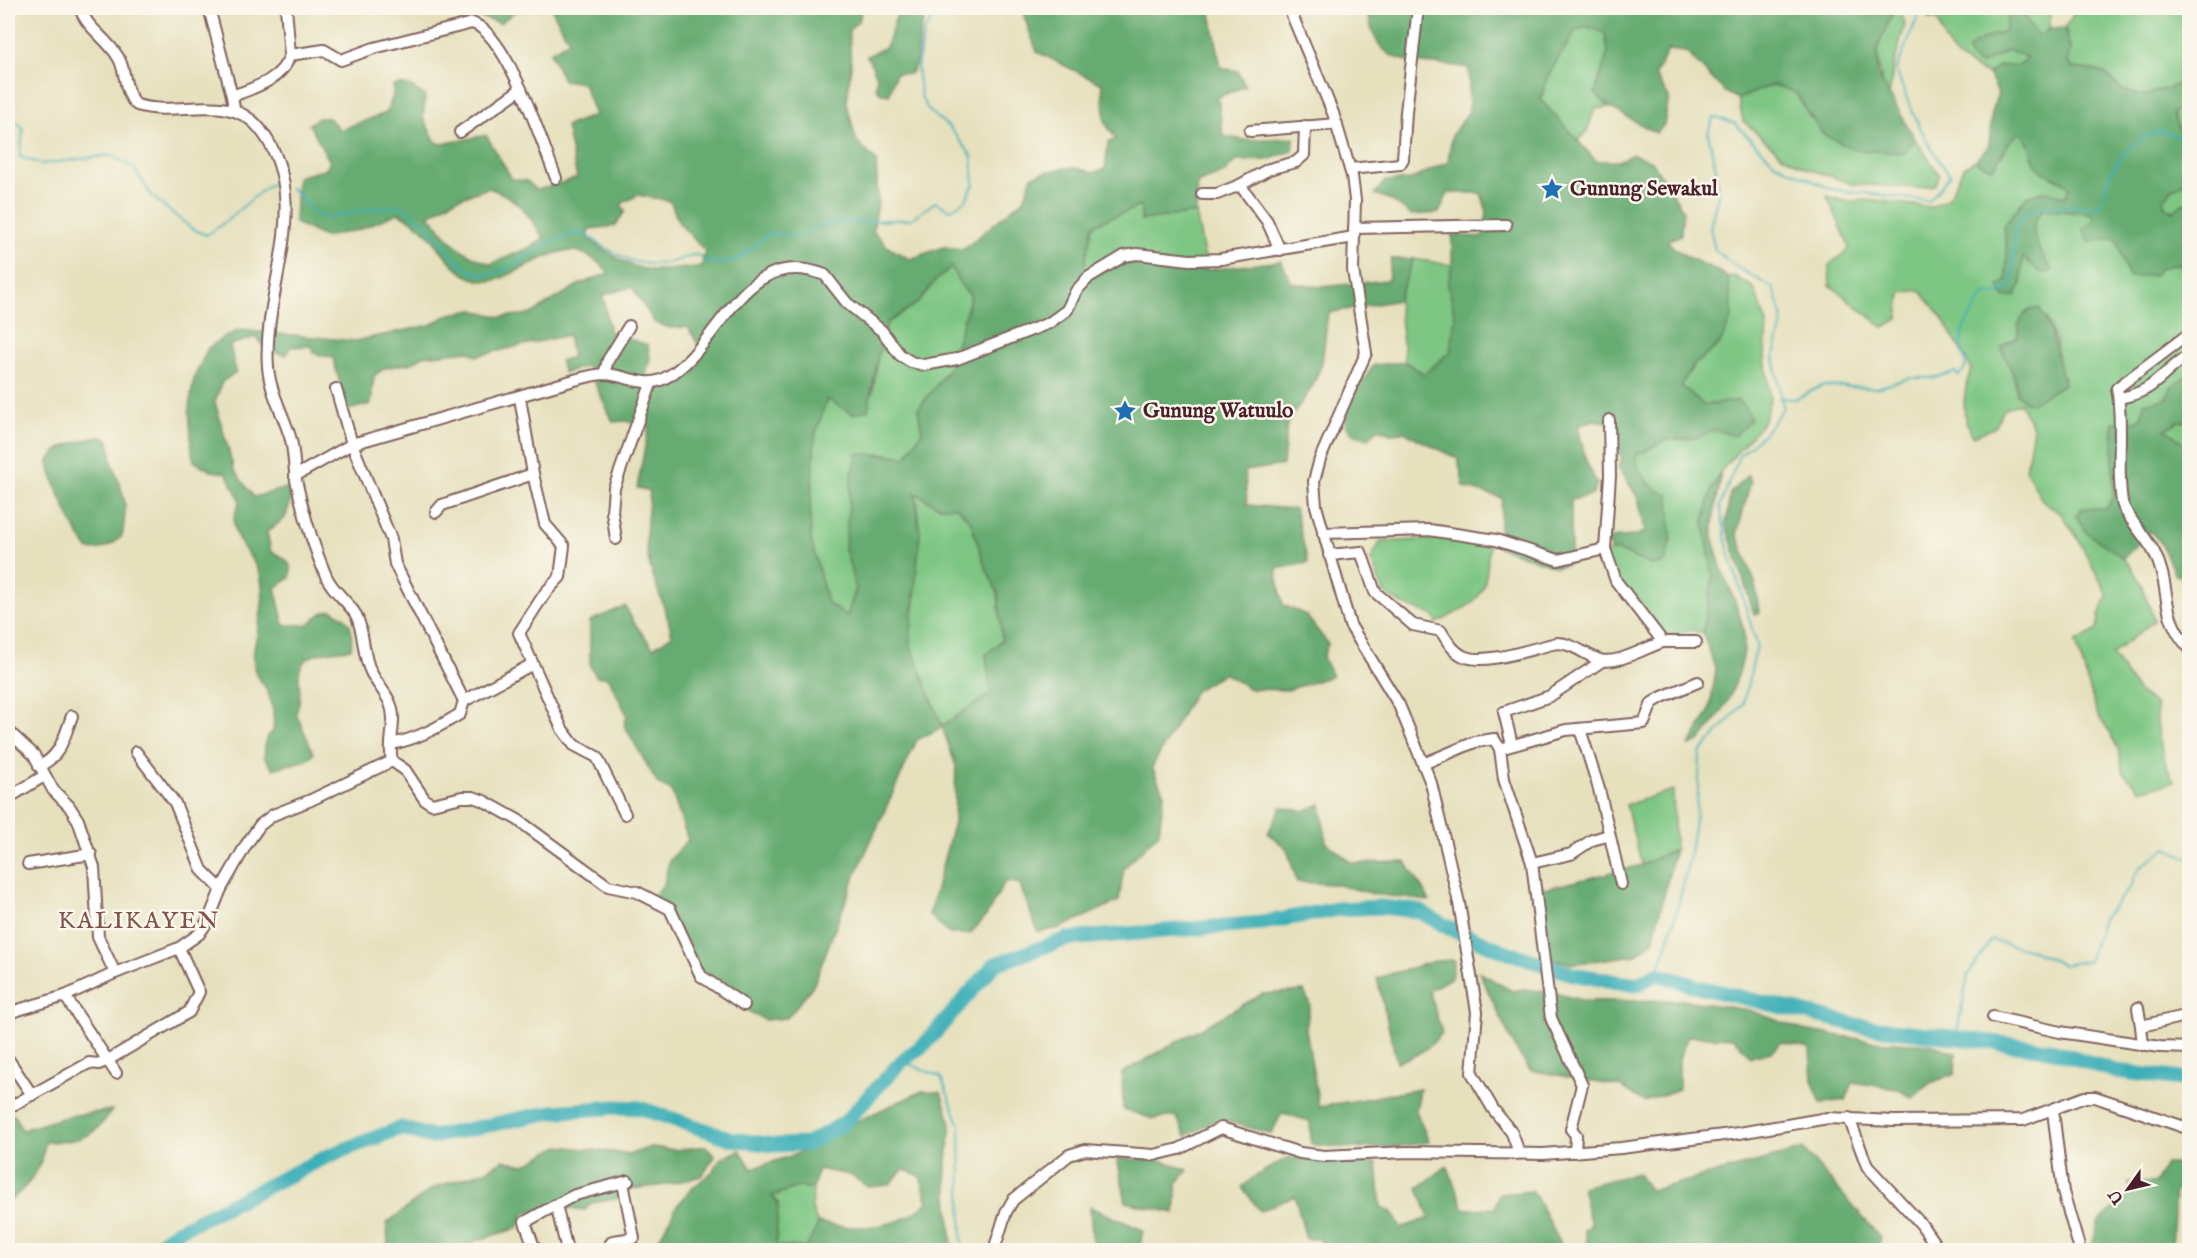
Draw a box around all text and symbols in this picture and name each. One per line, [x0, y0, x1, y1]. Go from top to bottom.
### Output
place icon: Gunung Sewakul [1539, 176, 1565, 202]
place label: Gunung Sewakul [1570, 176, 1719, 203]
place icon: Gunung Watuulo [1112, 398, 1138, 424]
place label: Gunung Watuulo [1143, 398, 1294, 425]
district label: KALIKAYEN [58, 906, 220, 937]
north arrow [2098, 1159, 2158, 1219]
text: U [2105, 1185, 2130, 1208]

